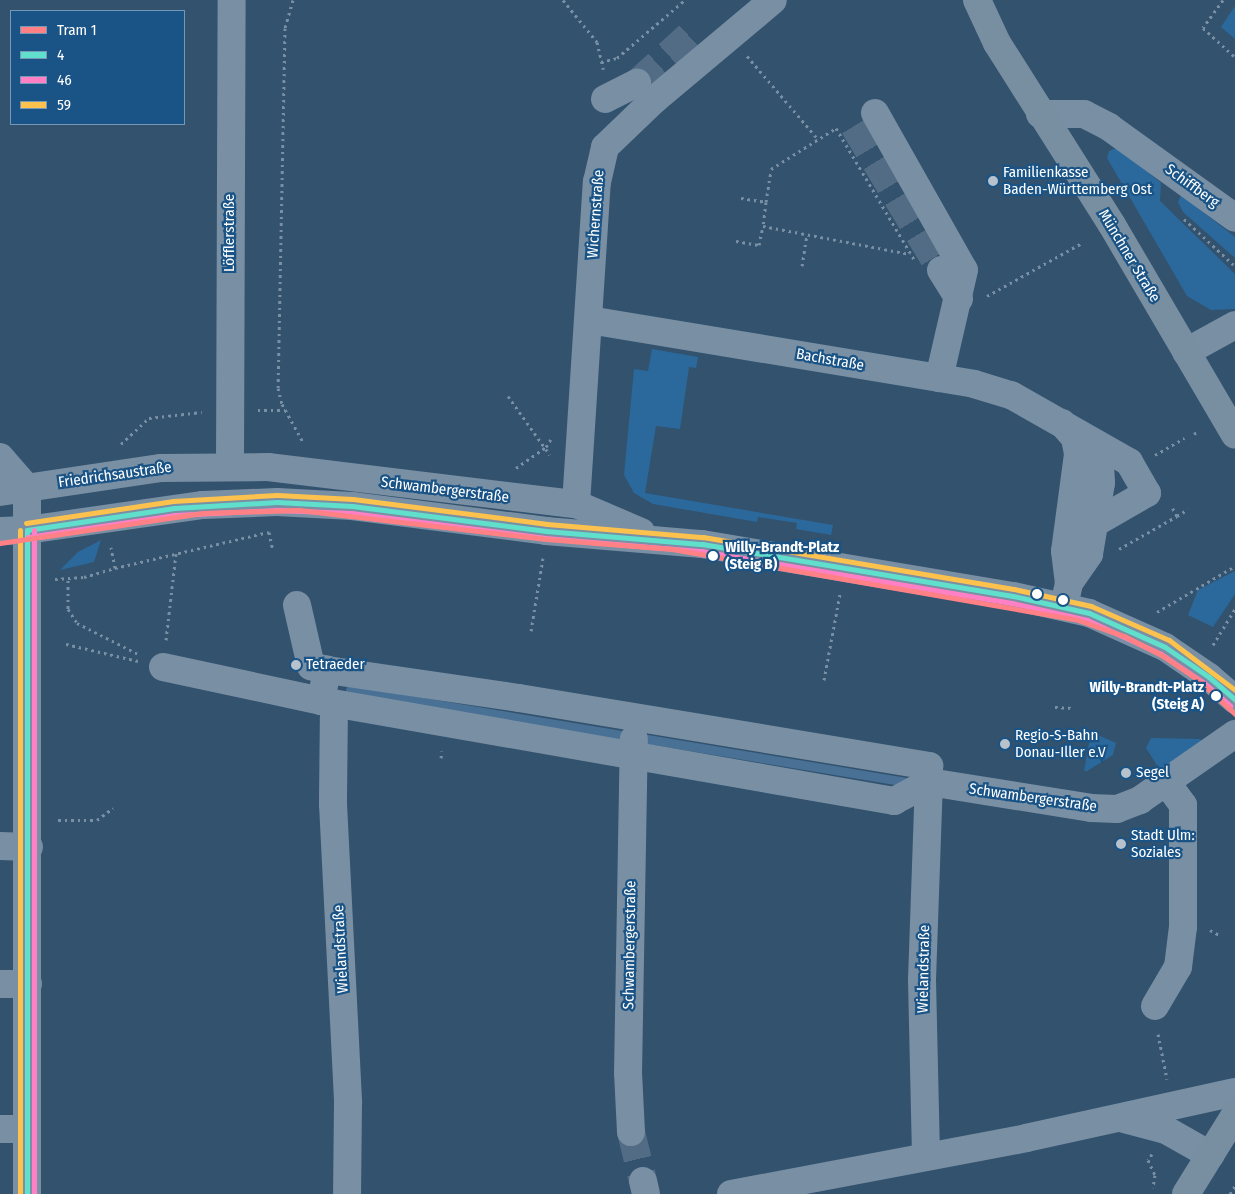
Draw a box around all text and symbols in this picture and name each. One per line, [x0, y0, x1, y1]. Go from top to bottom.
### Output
legend [10, 10, 185, 125]
text: Tram 1 [57, 21, 97, 39]
text: 4 [57, 46, 64, 64]
text: 46 [57, 71, 72, 89]
text: 59 [57, 96, 71, 114]
street label: Schiffberg [1162, 160, 1222, 212]
place label: Familienkasse Baden-Württemberg Ost [1003, 163, 1152, 198]
street label: Wichernstraße [584, 169, 608, 259]
marker: Familienkasse Baden-Württemberg Ost [987, 175, 999, 187]
street label: Löfflerstraße [221, 194, 239, 272]
street label: Münchner Straße [1094, 206, 1164, 306]
street label: Bachstraße [795, 345, 865, 375]
street label: Friedrichsaustraße [57, 458, 173, 492]
street label: Schwambergerstraße [380, 473, 510, 507]
place label: Willy-Brandt-Platz (Steig B) [725, 538, 839, 573]
marker: Willy-Brandt-Platz (Steig B) [705, 548, 721, 564]
unlabelled marker [1032, 589, 1042, 599]
unlabelled marker [1058, 595, 1068, 605]
place label: Tetraeder [306, 656, 365, 674]
marker: Tetraeder [290, 659, 302, 671]
place label: Willy-Brandt-Platz (Steig A) [1090, 678, 1204, 713]
marker: Willy-Brandt-Platz (Steig A) [1208, 688, 1224, 704]
place label: Regio-S-Bahn Donau-Iller e.V [1015, 726, 1106, 761]
marker: Regio-S-Bahn Donau-Iller e.V [999, 738, 1011, 750]
place label: Segel [1136, 764, 1169, 782]
marker: Segel [1120, 767, 1132, 779]
street label: Schwambergerstraße [968, 780, 1098, 816]
place label: Stadt Ulm: Soziales [1131, 826, 1195, 861]
marker: Stadt Ulm: Soziales [1115, 838, 1127, 850]
street label: Schwambergerstraße [620, 880, 640, 1010]
street label: Wielandstraße [330, 904, 352, 994]
street label: Wielandstraße [914, 925, 934, 1013]

